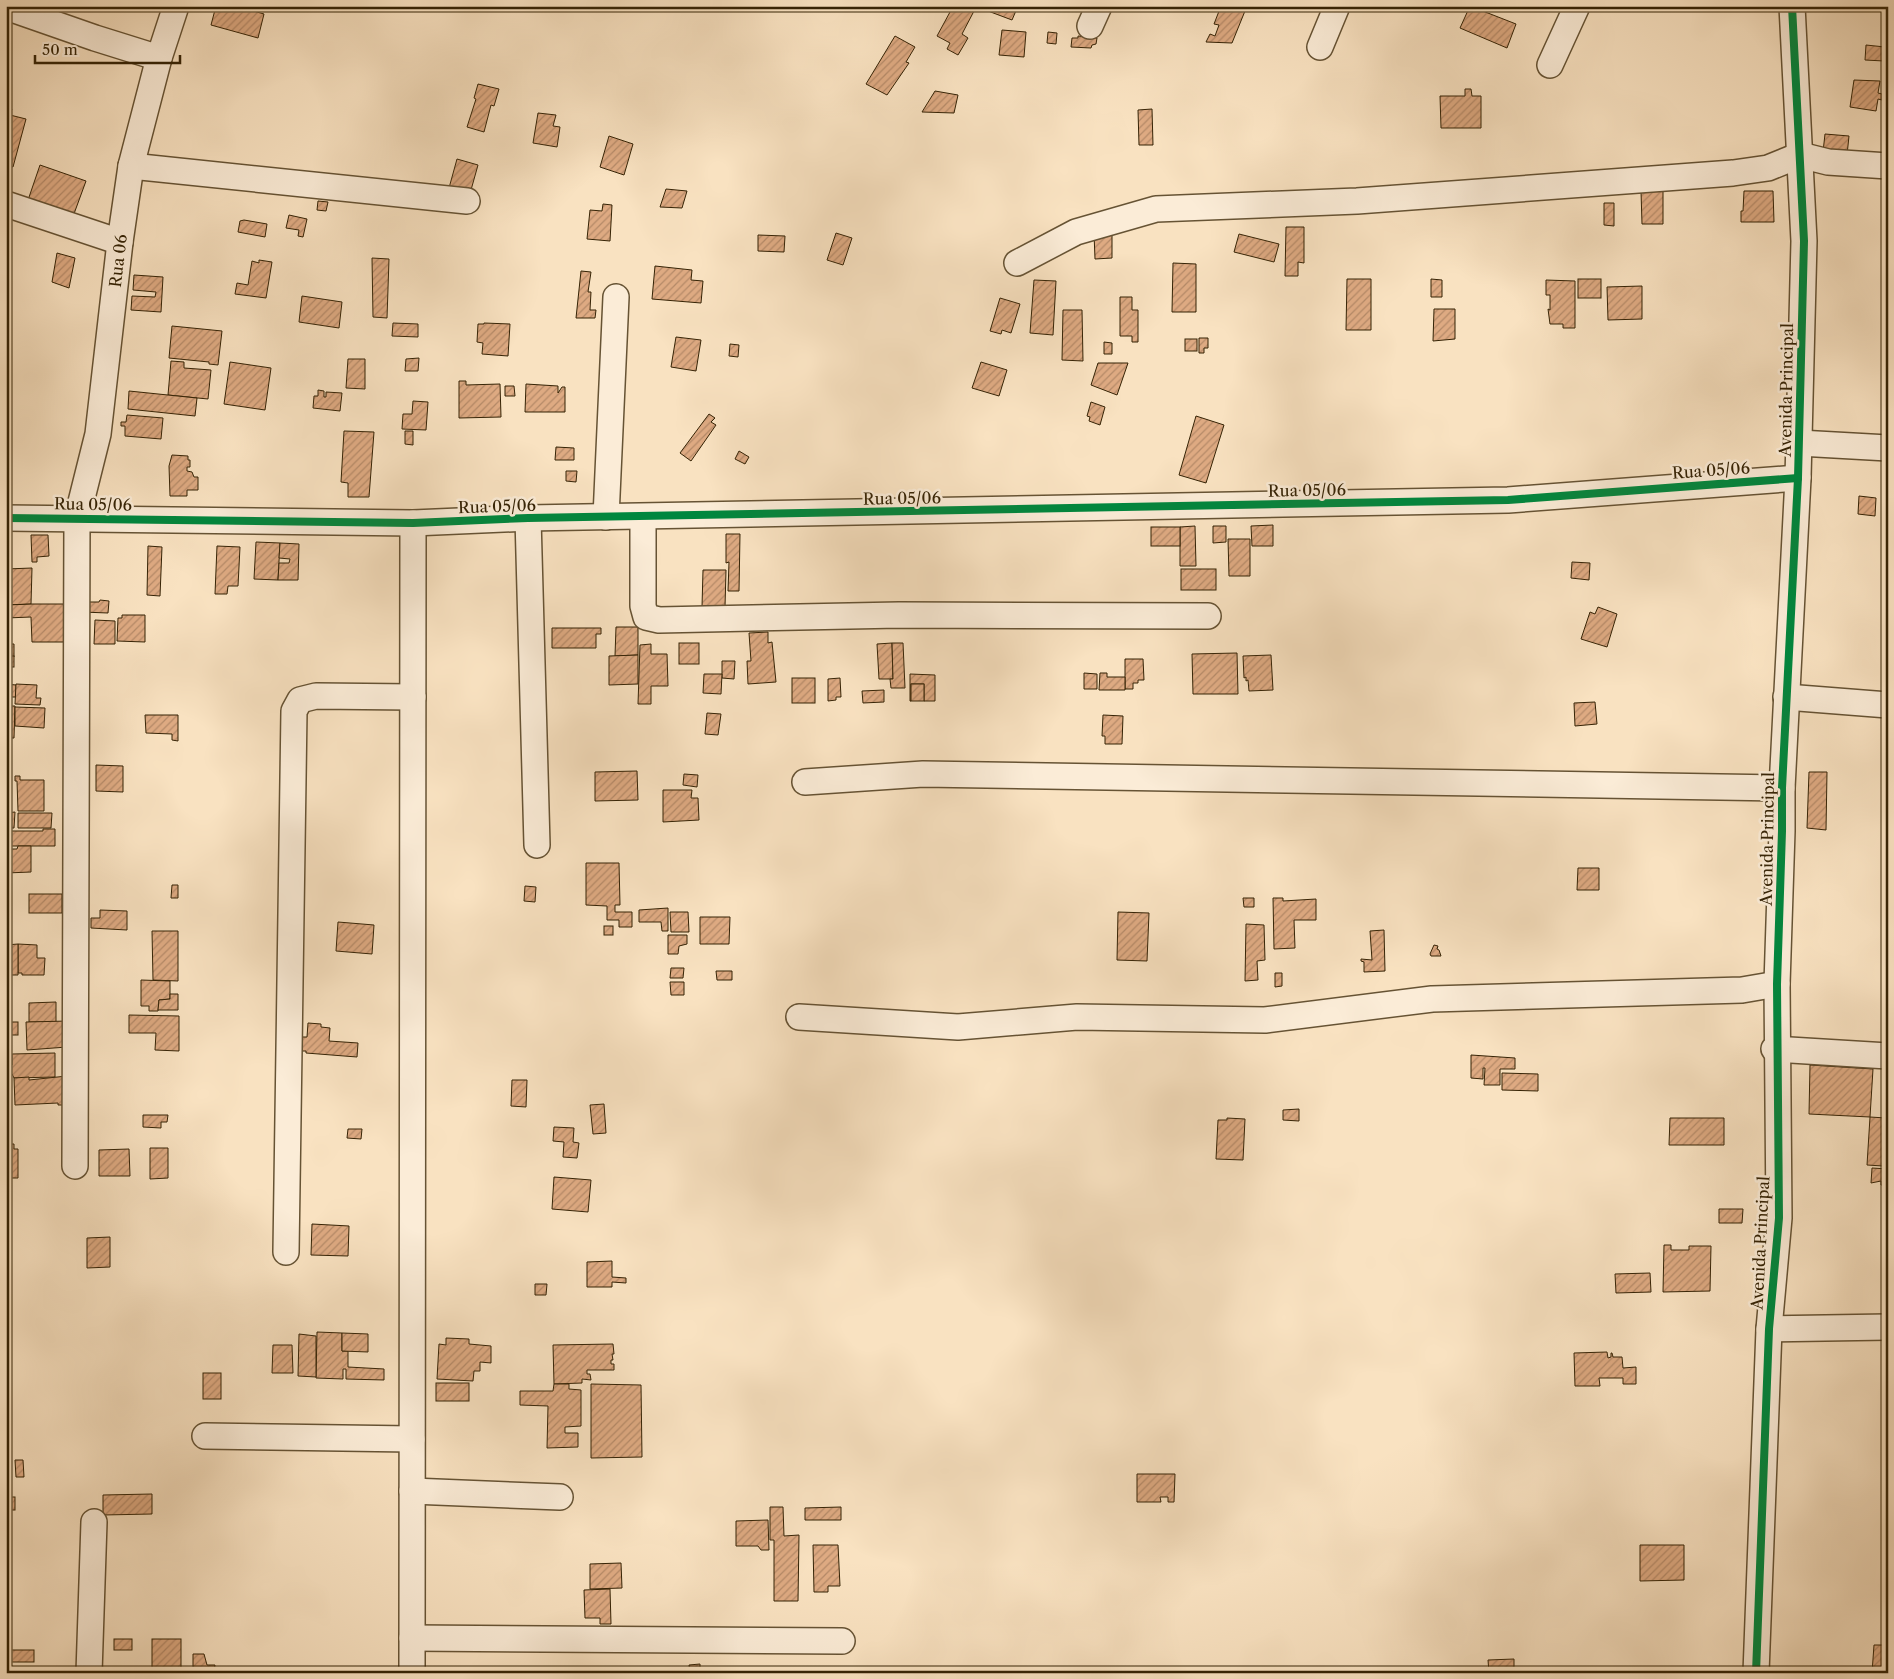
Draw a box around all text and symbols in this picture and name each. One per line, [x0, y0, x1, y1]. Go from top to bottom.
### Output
scale bar [35, 32, 180, 64]
text: 50 m [42, 40, 78, 59]
street label: Rua 06 [105, 233, 131, 288]
street label: Avenida Principal [1775, 323, 1797, 458]
street label: Rua 05/06 [1671, 457, 1751, 483]
street label: Rua 05/06 [1268, 479, 1346, 501]
street label: Rua 05/06 [863, 487, 941, 509]
street label: Rua 05/06 [54, 493, 132, 515]
street label: Rua 05/06 [458, 495, 536, 517]
street label: Avenida Principal [1756, 772, 1778, 907]
street label: Avenida Principal [1746, 1175, 1773, 1311]

